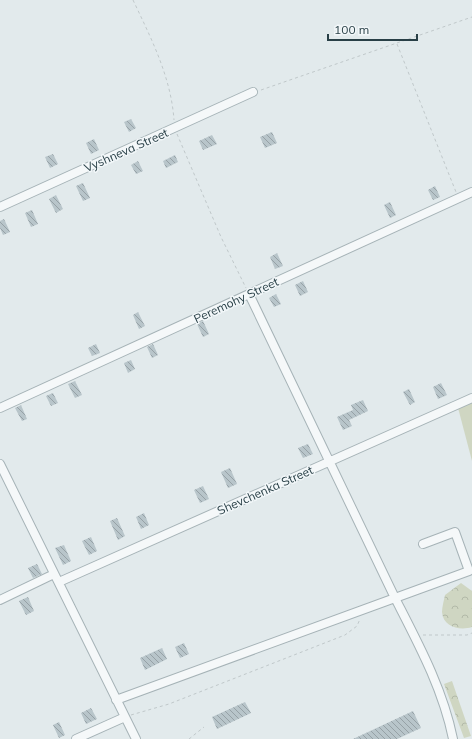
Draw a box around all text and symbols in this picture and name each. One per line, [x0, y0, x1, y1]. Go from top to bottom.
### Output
scale bar [328, 16, 417, 42]
text: 100 m [334, 22, 369, 37]
street label: Vyshneva Street [82, 125, 170, 175]
street label: Peremohy Street [191, 274, 281, 326]
street label: Shevchenka Street [215, 462, 315, 518]

